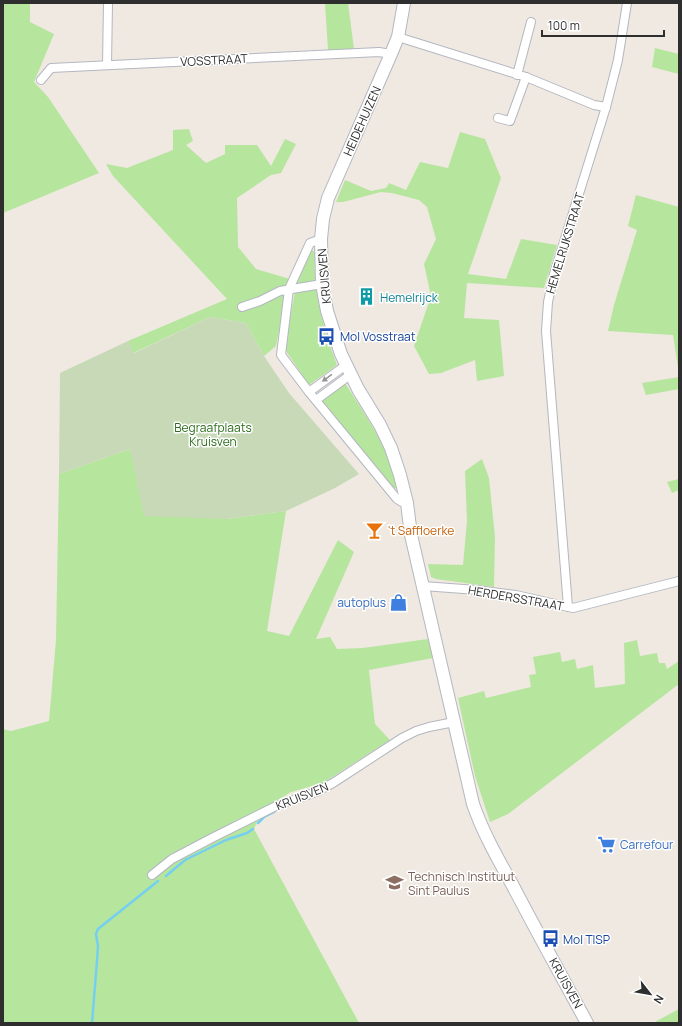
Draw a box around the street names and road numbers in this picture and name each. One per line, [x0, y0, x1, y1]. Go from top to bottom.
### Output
street label: VOSSTRAAT [180, 50, 249, 70]
street label: HEIDEHUIZEN [339, 83, 385, 159]
street label: HEMELRIJKSTRAAT [542, 190, 589, 296]
street label: KRUISVEN [313, 248, 335, 304]
street label: HERDERSSTRAAT [467, 581, 566, 615]
street label: KRUISVEN [273, 778, 331, 814]
street label: KRUISVEN [545, 955, 587, 1011]

